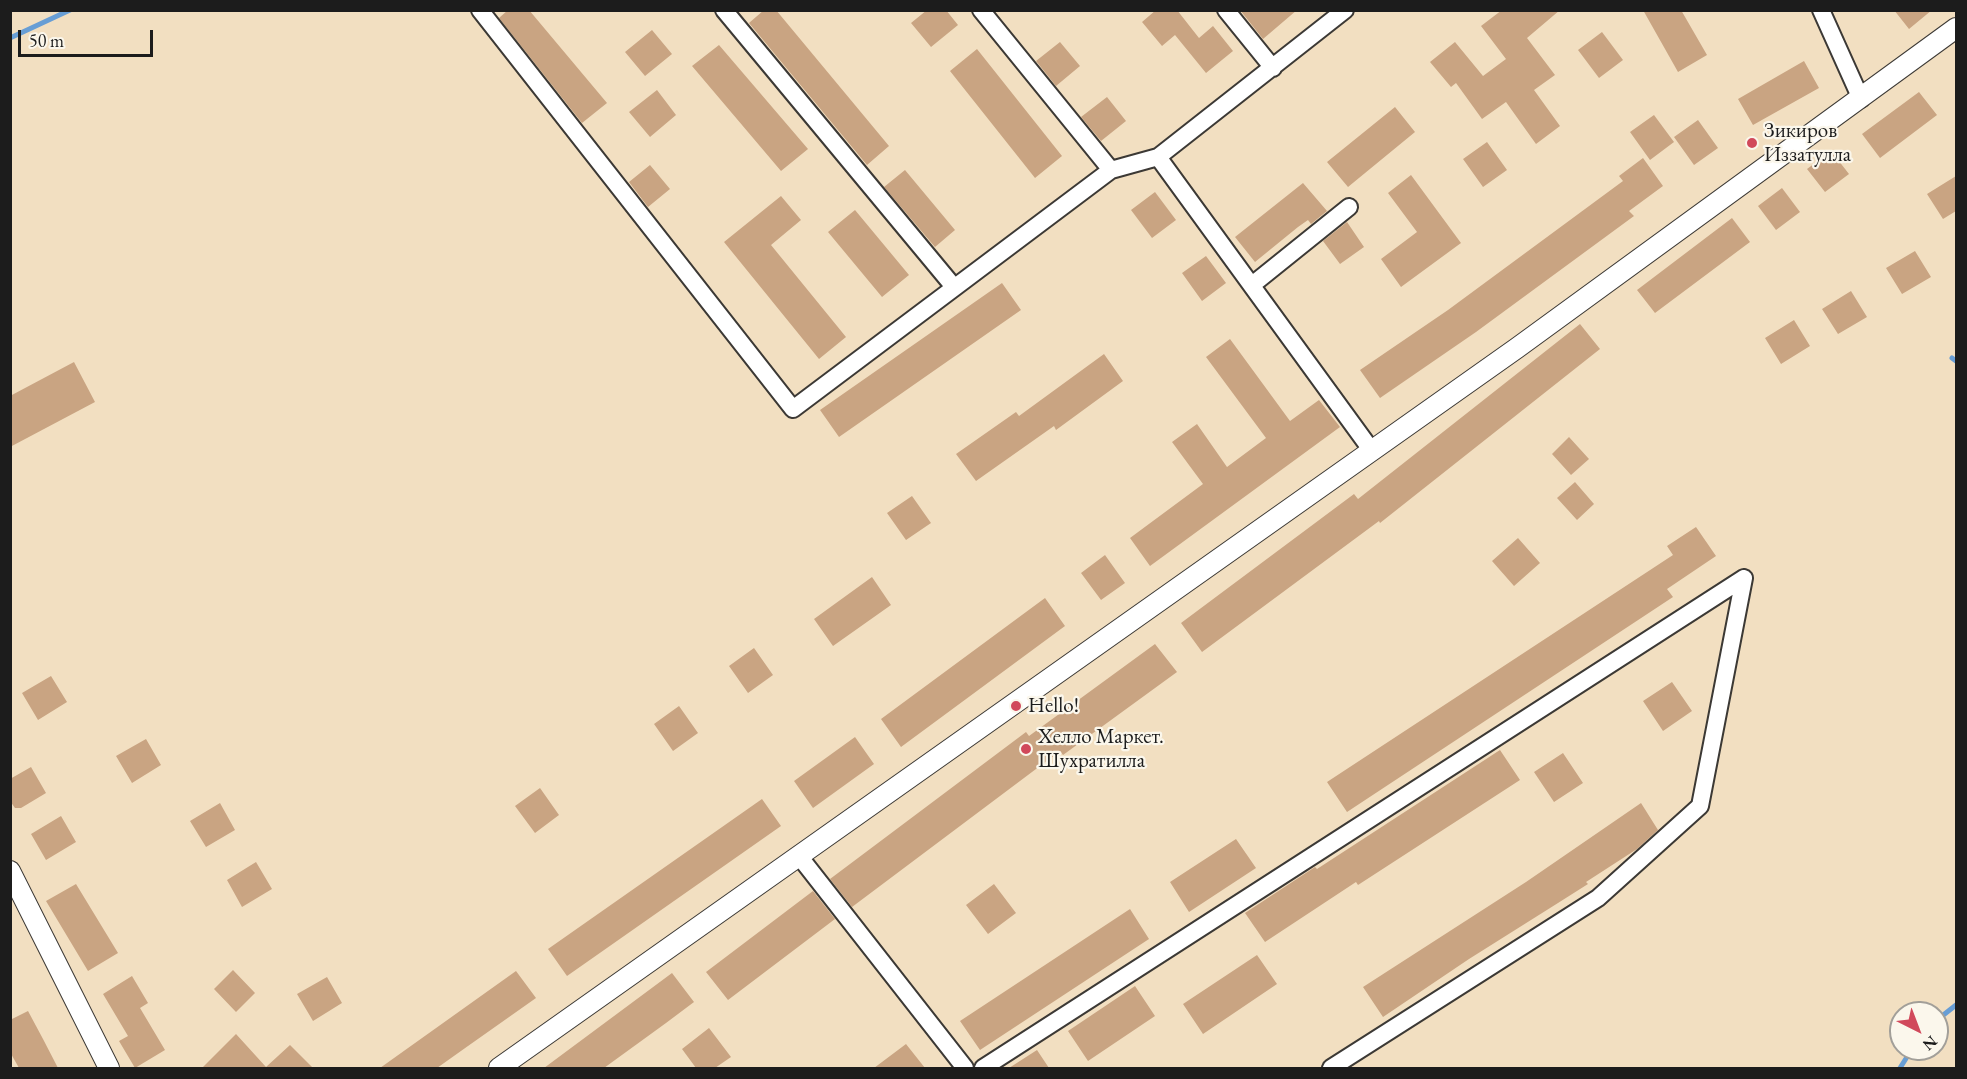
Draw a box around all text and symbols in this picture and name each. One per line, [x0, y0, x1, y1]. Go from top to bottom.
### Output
scale bar [21, 18, 156, 56]
text: 50 m [29, 29, 64, 52]
place label: Зикиров Иззатулла [1764, 118, 1851, 168]
marker: Зикиров Иззатулла [1745, 136, 1759, 150]
place label: Hello! [1028, 693, 1079, 719]
marker: Hello! [1009, 699, 1023, 713]
place label: Хелло Маркет. Шухратилла [1038, 724, 1164, 774]
marker: Хелло Маркет. Шухратилла [1019, 742, 1033, 756]
north arrow [1889, 1001, 1949, 1061]
text: N [1918, 1031, 1942, 1055]

